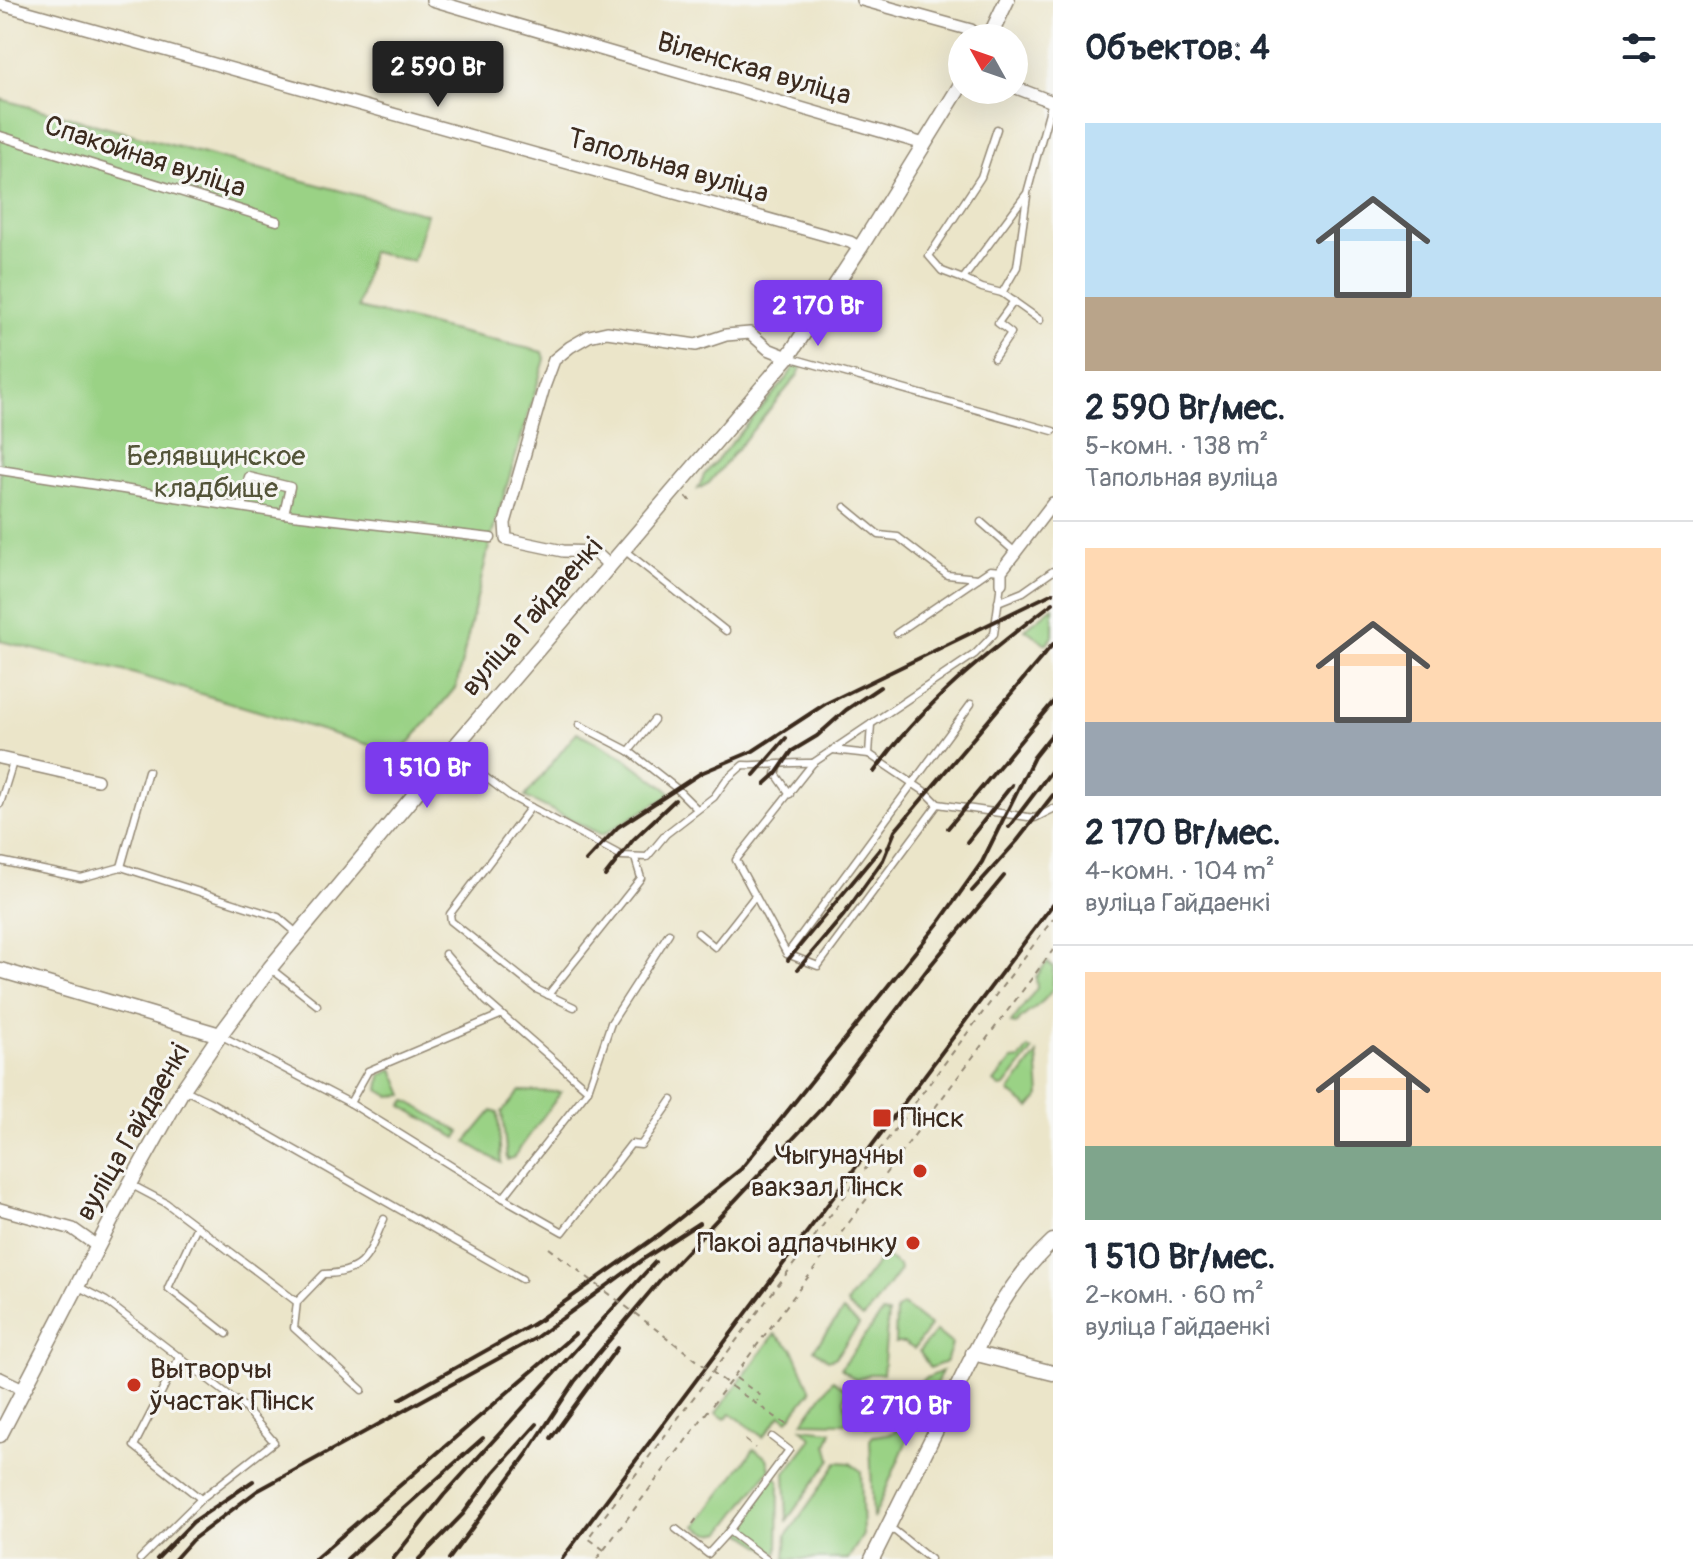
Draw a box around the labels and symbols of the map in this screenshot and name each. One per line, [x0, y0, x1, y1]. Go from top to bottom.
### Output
north arrow [948, 24, 1028, 104]
street label: Віленская вуліца [653, 25, 855, 113]
pin: 2 590 Br [355, 41, 521, 109]
street label: Спакойная вуліца [40, 108, 250, 206]
street label: Тапольная вуліца [563, 121, 773, 211]
pin: 2 170 Br [735, 280, 901, 348]
park label: Белявщинское кладбище [127, 439, 306, 506]
street label: вуліца Гайдаенкі [454, 530, 610, 704]
pin: 1 510 Br [344, 742, 510, 810]
street label: вуліца Гайдаенкі [68, 1037, 198, 1227]
place label: Пінск [900, 1101, 964, 1136]
marker: Пінск [871, 1107, 893, 1129]
place label: Чыгуначны вакзал Пінск [751, 1138, 904, 1205]
marker: Чыгуначны вакзал Пінск [911, 1162, 929, 1180]
place label: Пакоі адпачынку [697, 1226, 897, 1261]
marker: Пакоі адпачынку [904, 1234, 922, 1252]
place label: Вытворчы ўчастак Пінск [149, 1352, 315, 1419]
marker: Вытворчы ўчастак Пінск [125, 1376, 143, 1394]
pin: 2 710 Br [823, 1380, 989, 1448]

